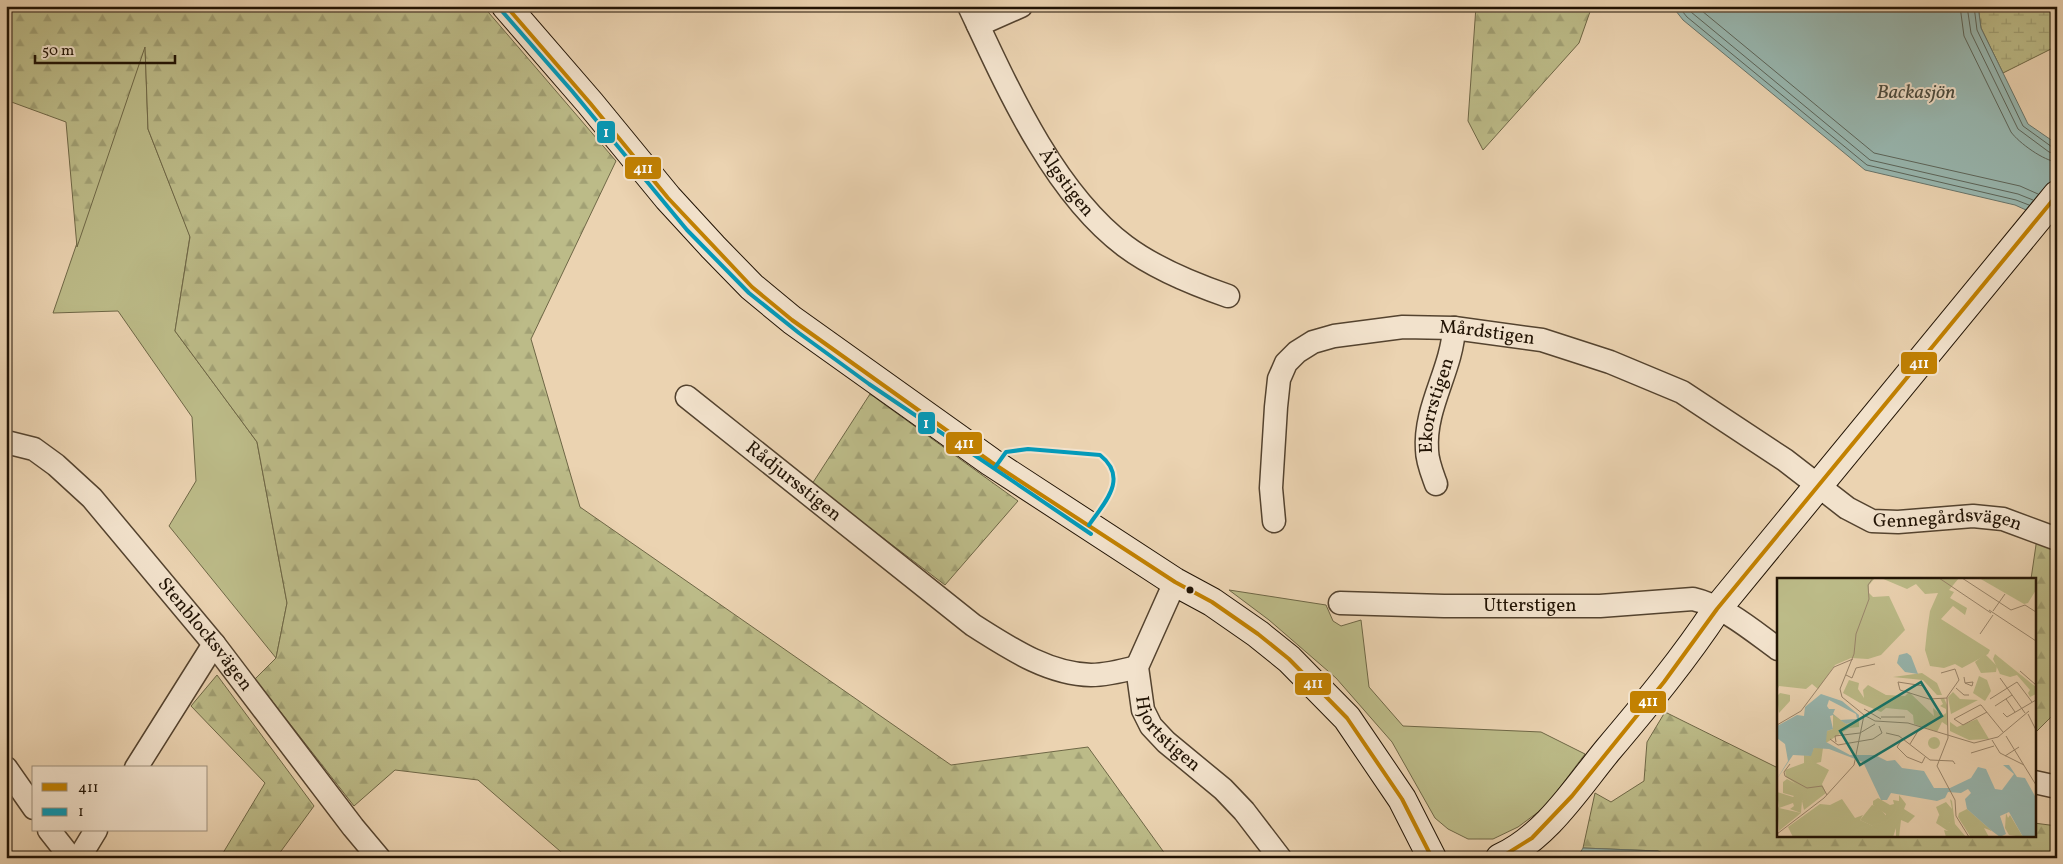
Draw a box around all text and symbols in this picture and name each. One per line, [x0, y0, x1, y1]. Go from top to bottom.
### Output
scale bar [35, 32, 175, 64]
text: 50 m [42, 41, 74, 62]
water label: Backasjön [1877, 79, 1955, 107]
line badge: 1 [596, 120, 616, 144]
text: 1 [603, 124, 609, 143]
street label: Älgstigen [1032, 144, 1100, 223]
line badge: 411 [624, 156, 662, 180]
text: 411 [633, 160, 653, 179]
street label: Mårdstigen [1439, 315, 1536, 352]
line badge: 411 [1900, 351, 1938, 375]
street label: Ekorrstigen [1414, 355, 1461, 454]
text: 411 [1909, 355, 1929, 374]
line badge: 1 [917, 411, 936, 435]
text: 1 [923, 415, 929, 434]
line badge: 411 [945, 431, 983, 455]
street label: Rådjursstigen [740, 435, 847, 528]
text: 411 [954, 435, 974, 454]
street label: Gennegårdsvägen [1873, 503, 2026, 538]
street label: Stenblocksvägen [151, 572, 258, 697]
inset map [1777, 578, 2036, 836]
unlabelled marker [1185, 585, 1195, 595]
street label: Utterstigen [1483, 593, 1577, 619]
line badge: 411 [1294, 672, 1332, 696]
text: 411 [1303, 675, 1323, 694]
line badge: 411 [1629, 690, 1667, 714]
text: 411 [1638, 693, 1658, 712]
street label: Hjortstigen [1128, 694, 1206, 778]
legend [32, 766, 208, 832]
text: 411 [78, 778, 99, 799]
text: 1 [78, 802, 84, 823]

